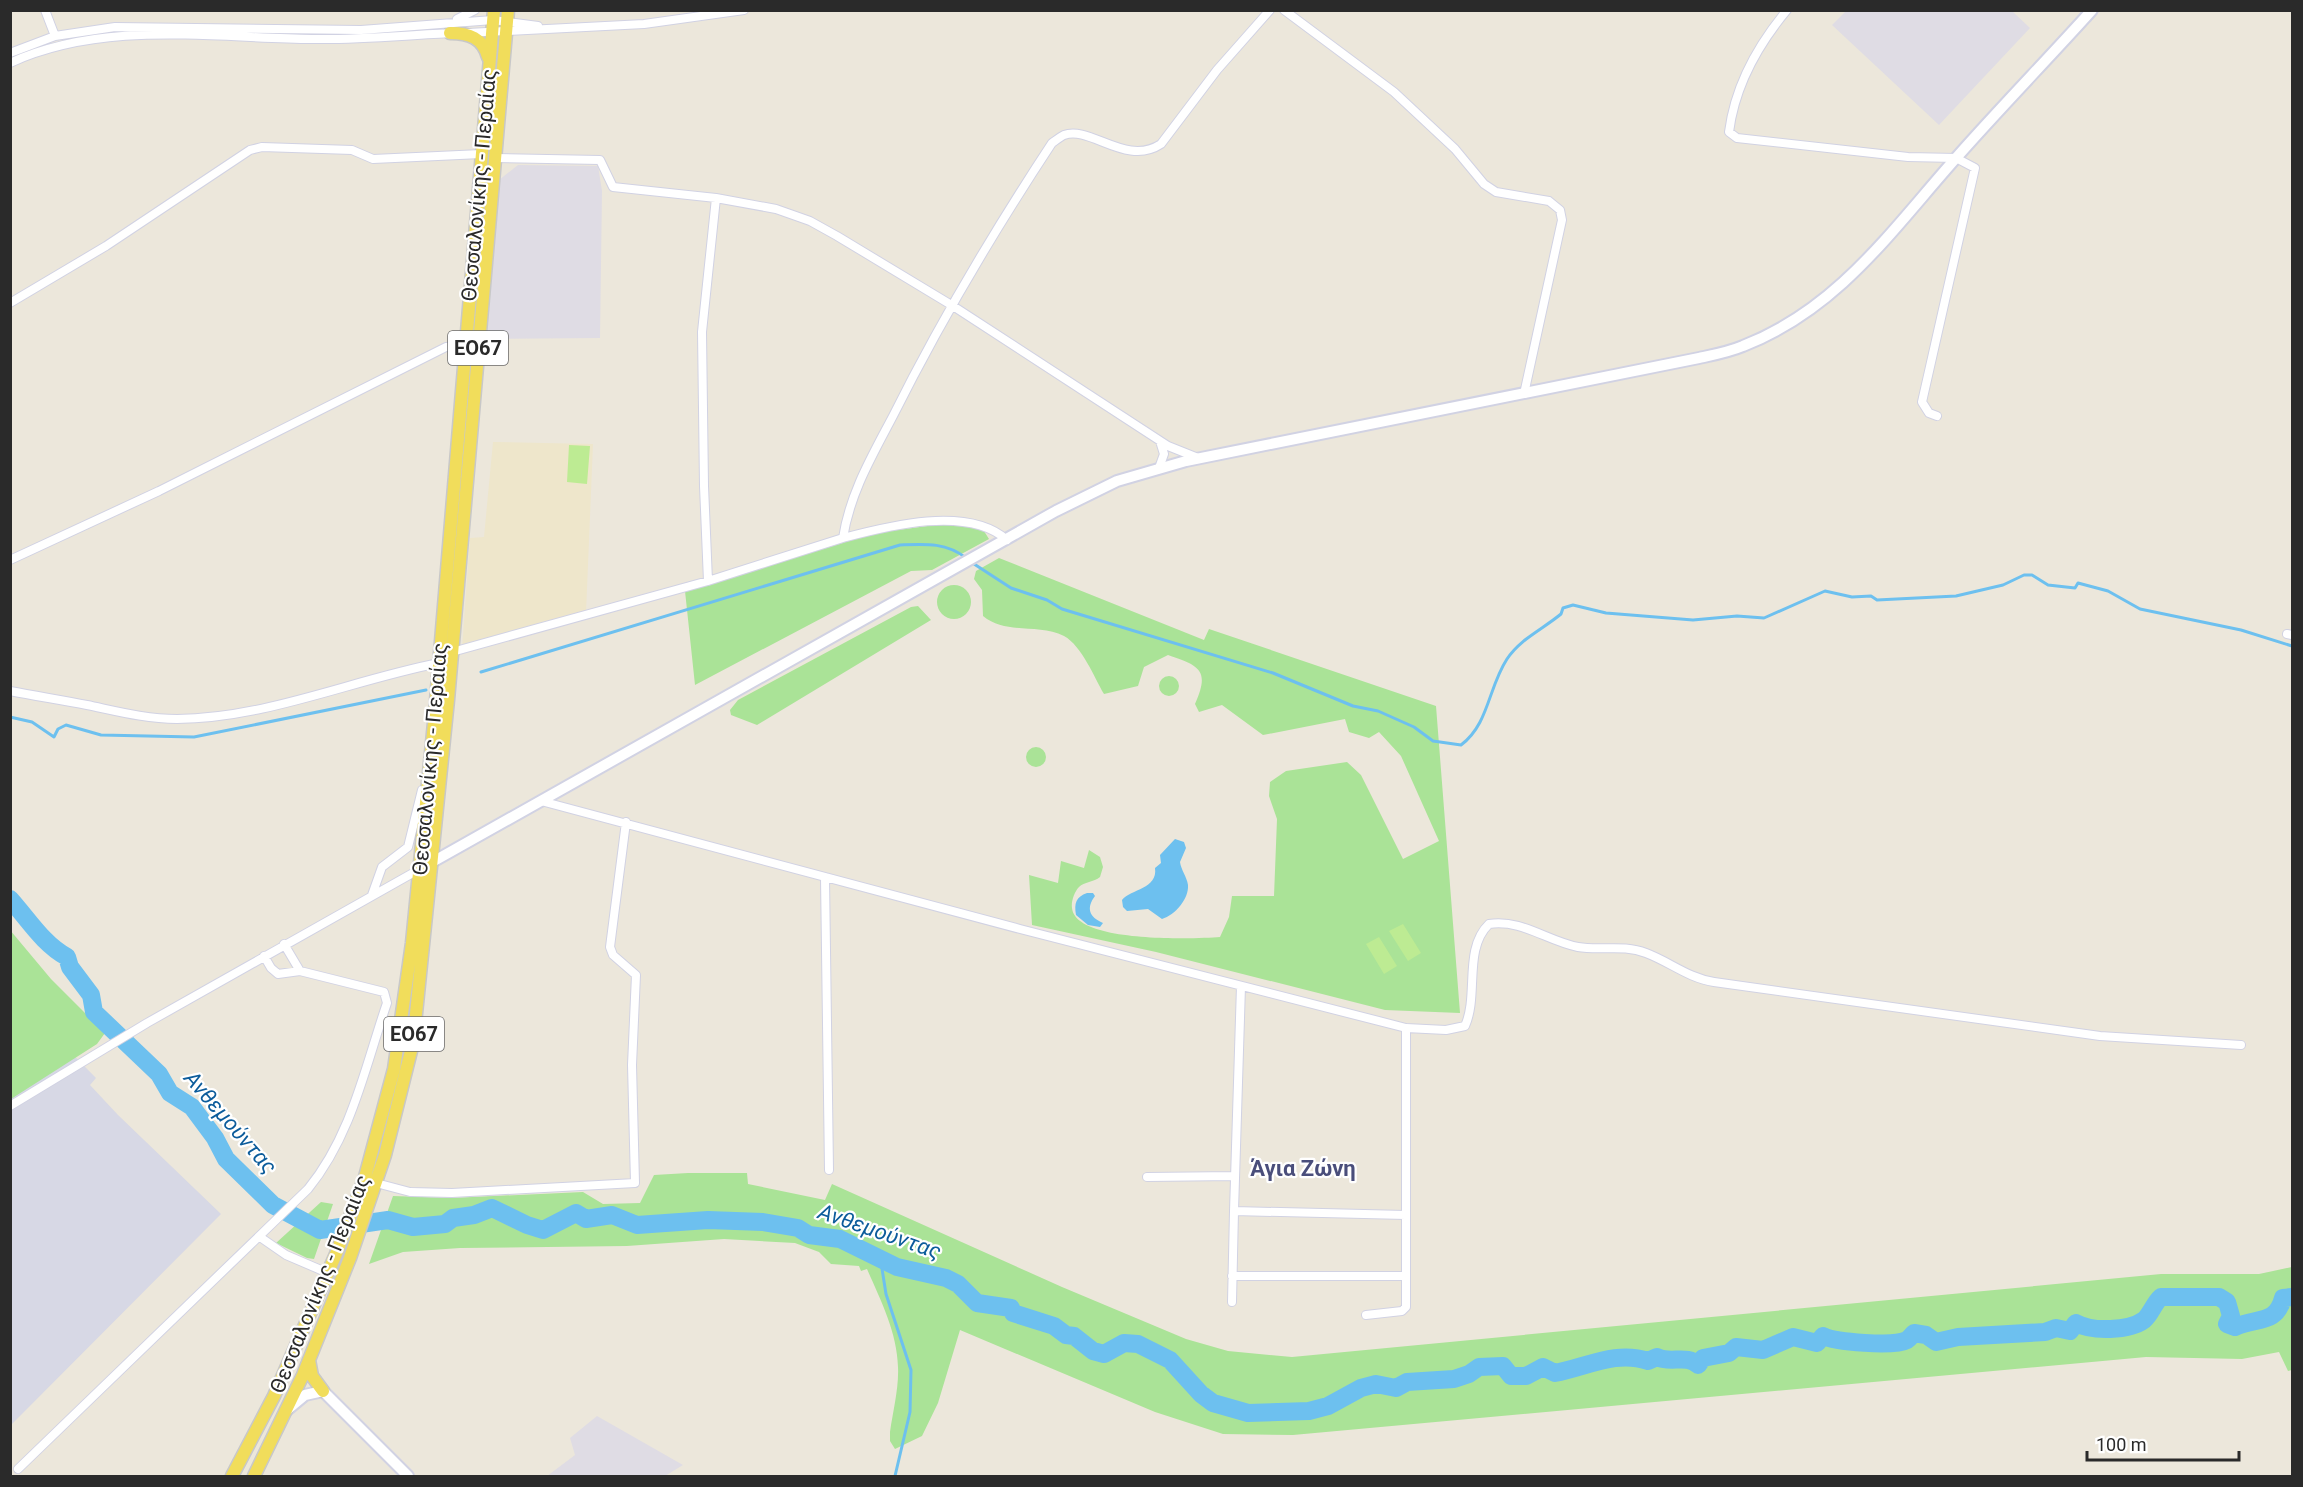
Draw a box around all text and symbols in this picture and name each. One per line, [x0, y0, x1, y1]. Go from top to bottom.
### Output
street label: Θεσσαλονίκης - Περαίας [457, 68, 501, 302]
road number: ΕΟ67 [448, 331, 508, 365]
street label: Θεσσαλονίκης - Περαίας [408, 642, 452, 876]
road number: ΕΟ67 [384, 1017, 444, 1051]
water label: Ανθεμούντας [178, 1065, 282, 1179]
district label: Άγια Ζώνη [1250, 1156, 1356, 1181]
street label: Θεσσαλονίκης - Περαίας [265, 1171, 375, 1397]
water label: Ανθεμούντας [814, 1198, 945, 1264]
scale bar [2087, 1424, 2238, 1462]
text: 100 m [2096, 1434, 2147, 1455]

